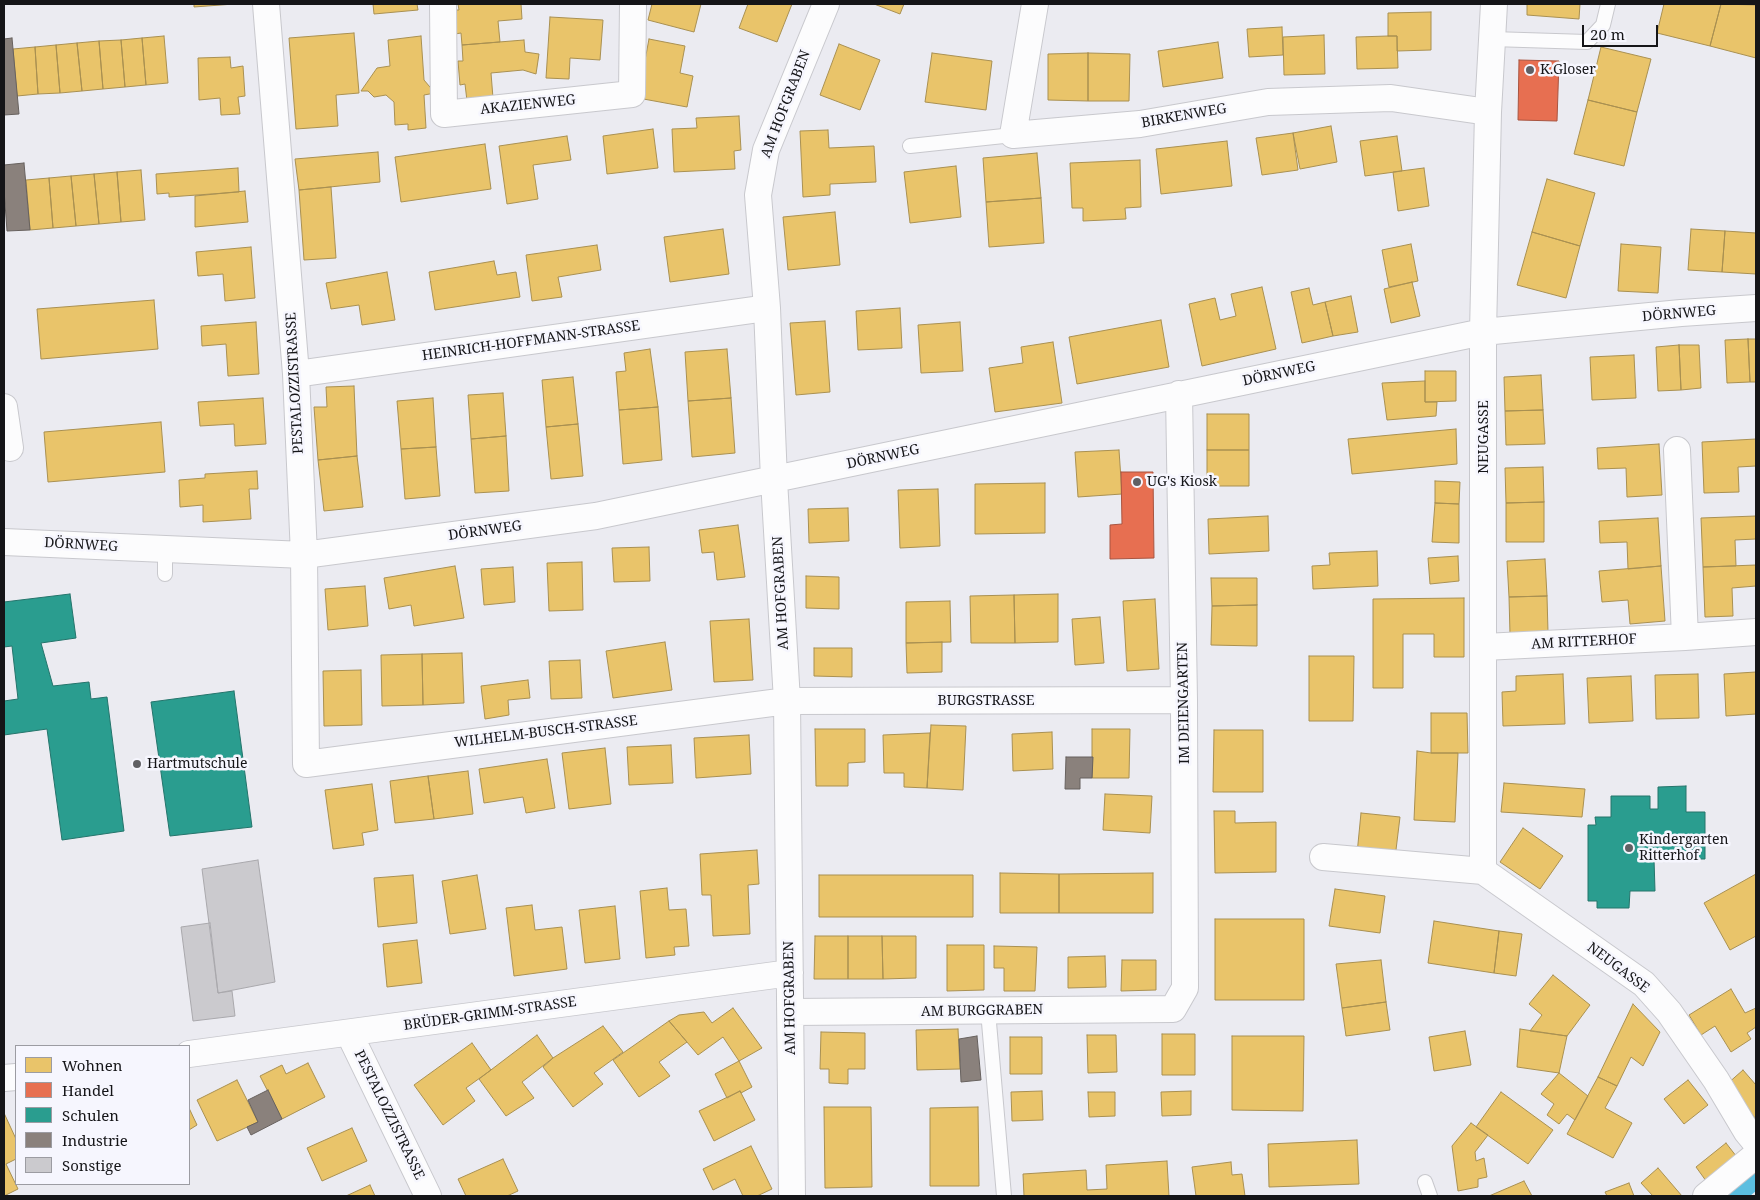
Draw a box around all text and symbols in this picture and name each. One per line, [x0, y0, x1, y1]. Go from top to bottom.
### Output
scale bar [1585, 15, 1661, 47]
text: 20 m [1590, 24, 1625, 44]
street label: AM HOFGRABEN [758, 48, 814, 160]
place label: K.Gloser [1540, 62, 1596, 78]
marker: K.Gloser [1524, 64, 1536, 76]
street label: AKAZIENWEG [480, 92, 576, 118]
street label: BIRKENWEG [1140, 100, 1228, 132]
street label: DÖRNWEG [1642, 302, 1716, 326]
street label: PESTALOZZISTRASSE [283, 312, 307, 454]
street label: HEINRICH-HOFFMANN-STRASSE [421, 317, 641, 365]
street label: DÖRNWEG [1241, 358, 1317, 390]
street label: NEUGASSE [1476, 400, 1492, 474]
street label: DÖRNWEG [845, 441, 921, 473]
place label: UG's Kiosk [1147, 474, 1217, 490]
marker: UG's Kiosk [1131, 476, 1143, 488]
street label: DÖRNWEG [447, 518, 523, 544]
street label: DÖRNWEG [44, 535, 118, 555]
street label: AM HOFGRABEN [770, 536, 792, 650]
street label: AM RITTERHOF [1531, 631, 1637, 653]
street label: IM DEIENGARTEN [1175, 642, 1193, 764]
street label: BURGSTRASSE [937, 693, 1035, 709]
street label: WILHELM-BUSCH-STRASSE [454, 712, 638, 752]
place label: Hartmutschule [147, 756, 247, 772]
marker: Hartmutschule [131, 758, 143, 770]
place label: Kindergarten Ritterhof [1639, 832, 1728, 864]
marker: Kindergarten Ritterhof [1623, 842, 1635, 854]
street label: NEUGASSE [1584, 939, 1652, 997]
street label: AM HOFGRABEN [781, 941, 799, 1055]
street label: BRÜDER-GRIMM-STRASSE [402, 994, 578, 1034]
street label: AM BURGGRABEN [921, 1002, 1043, 1020]
legend [15, 1045, 190, 1185]
street label: PESTALOZZISTRASSE [350, 1048, 428, 1182]
text: Wohnen [62, 1055, 122, 1075]
text: Handel [62, 1080, 114, 1100]
text: Schulen [62, 1105, 119, 1125]
text: Industrie [62, 1130, 128, 1150]
text: Sonstige [62, 1155, 121, 1175]

